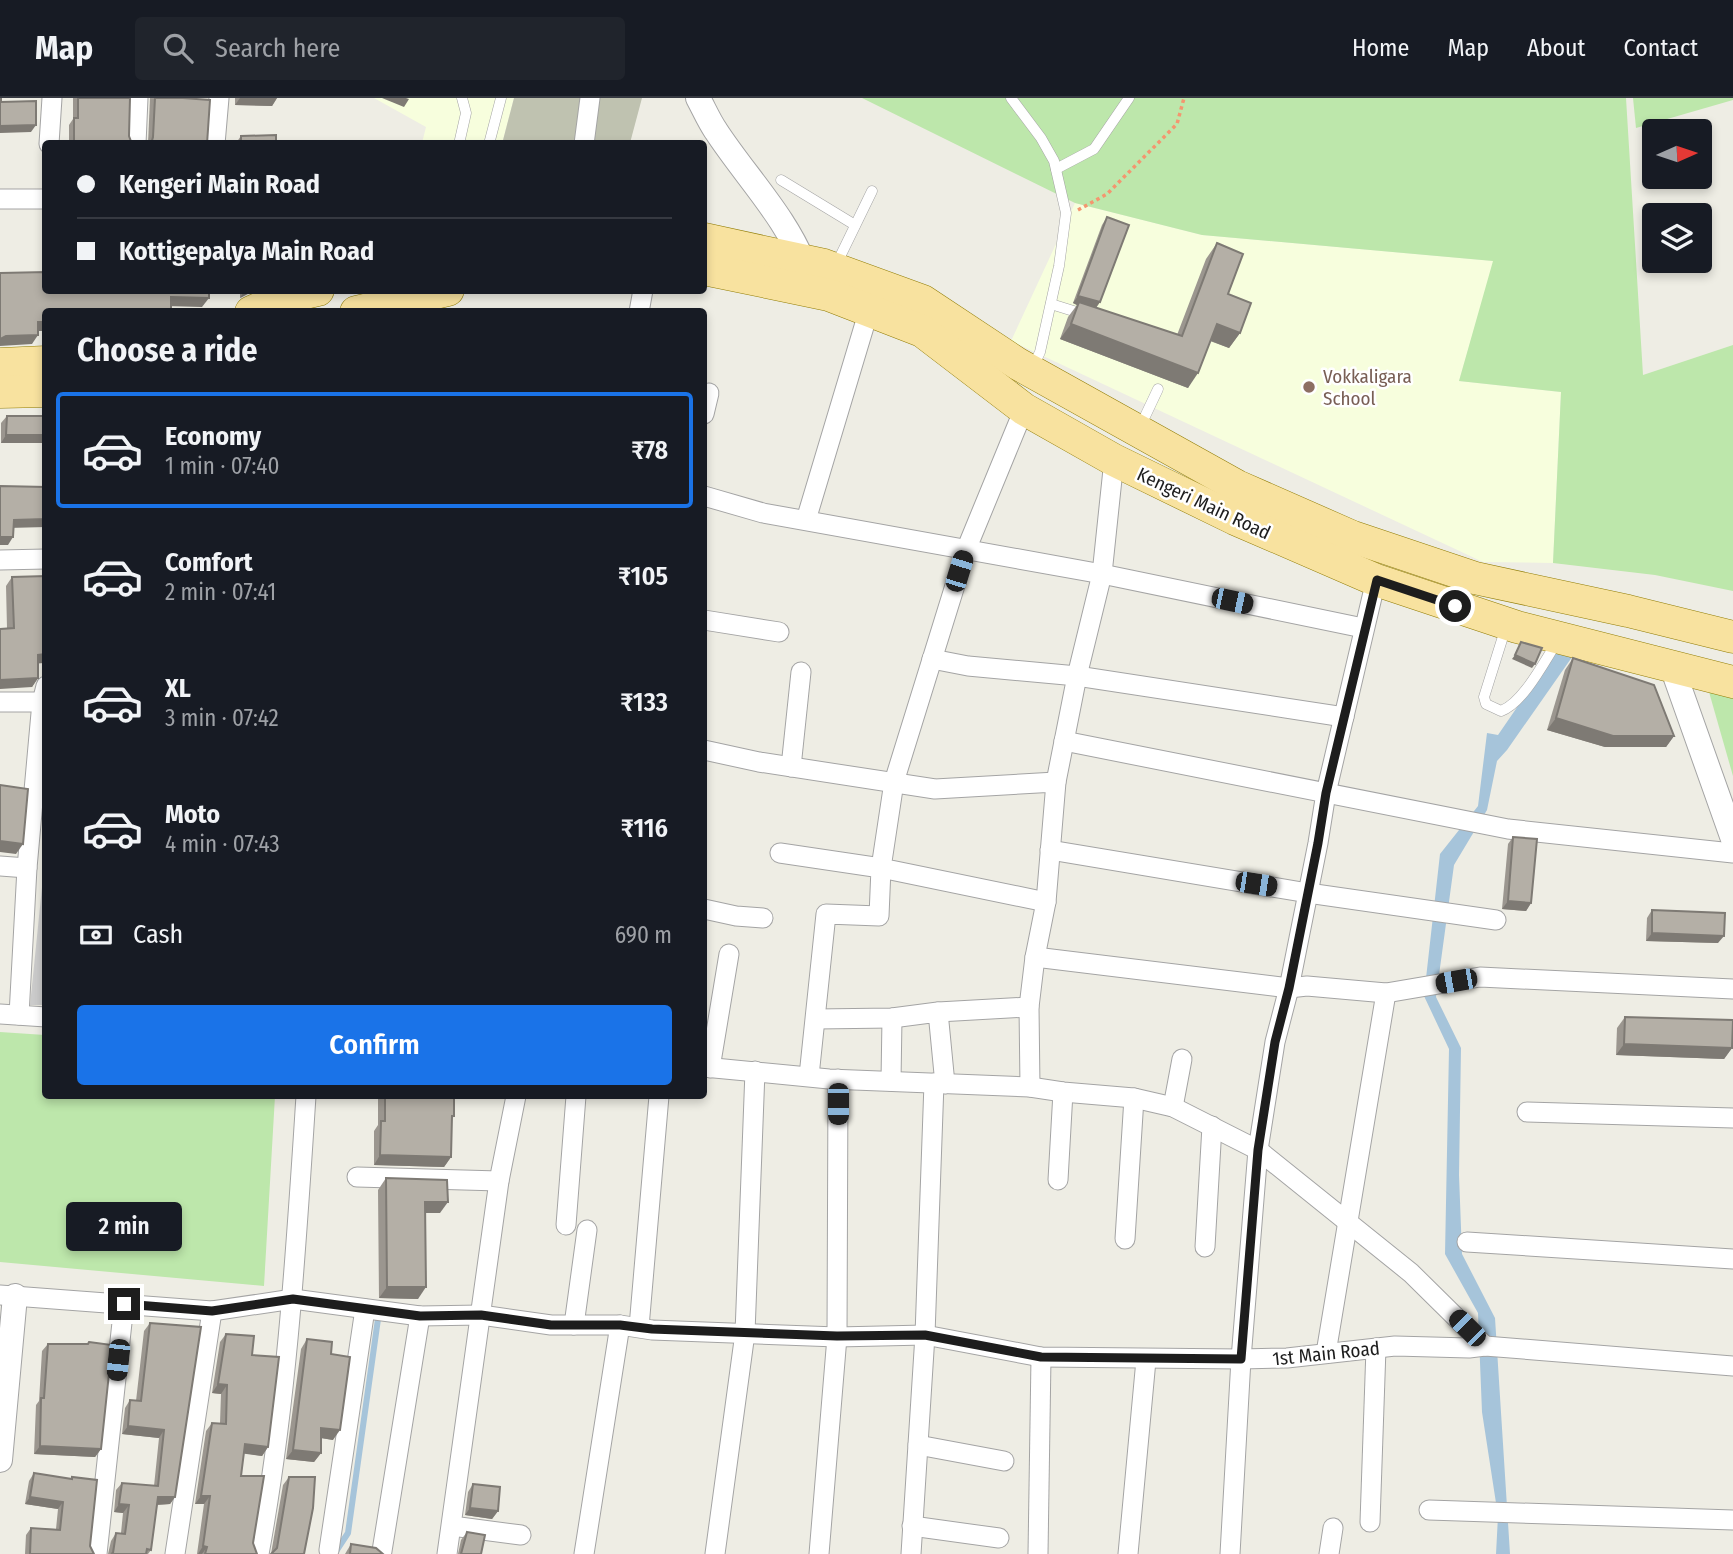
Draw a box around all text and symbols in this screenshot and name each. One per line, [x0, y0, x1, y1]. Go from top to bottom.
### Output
search box [135, 17, 625, 80]
text: Map [35, 28, 93, 68]
icon: search [159, 29, 197, 67]
text: Search here [215, 33, 340, 64]
text: Home [1352, 34, 1409, 62]
text: Map [1447, 34, 1489, 62]
text: About [1527, 34, 1585, 62]
text: Contact [1623, 34, 1698, 62]
north arrow [1642, 119, 1712, 189]
map controls [1642, 119, 1712, 273]
text: Kengeri Main Road [119, 169, 320, 200]
button: layers [1642, 203, 1712, 273]
text: Kottigepalya Main Road [119, 236, 374, 267]
text: Choose a ride [77, 331, 258, 369]
place label: Vokkaligara School [1323, 365, 1412, 410]
marker: Vokkaligara School [1301, 379, 1317, 395]
icon: car [81, 419, 144, 482]
text: Economy [165, 421, 261, 452]
text: ₹78 [631, 435, 668, 466]
text: 1 min · 07:40 [165, 452, 279, 480]
street label: Kengeri Main Road [1133, 462, 1274, 544]
icon: car [81, 545, 144, 608]
text: Comfort [165, 547, 253, 578]
car [943, 548, 976, 594]
text: ₹105 [618, 561, 668, 592]
text: 2 min · 07:41 [165, 578, 276, 606]
car [1210, 586, 1255, 616]
route start [1439, 590, 1471, 622]
icon: car [81, 671, 144, 734]
text: XL [165, 673, 191, 704]
text: ₹133 [620, 687, 668, 718]
text: 3 min · 07:42 [165, 704, 279, 732]
icon: car [81, 797, 144, 860]
text: Moto [165, 799, 220, 830]
text: ₹116 [621, 813, 668, 844]
text: 4 min · 07:43 [165, 830, 280, 858]
car [1234, 870, 1279, 898]
icon: cash [77, 916, 115, 954]
text: Cash [133, 919, 183, 950]
text: 690 m [615, 921, 672, 949]
car [1434, 967, 1479, 995]
button: Confirm [77, 1005, 672, 1085]
car [828, 1083, 849, 1125]
callout: 2 min [66, 1202, 182, 1252]
text: 2 min [98, 1212, 150, 1240]
route end [108, 1288, 140, 1320]
car [1445, 1306, 1490, 1350]
street label: 1st Main Road [1271, 1336, 1381, 1371]
car [106, 1338, 131, 1382]

